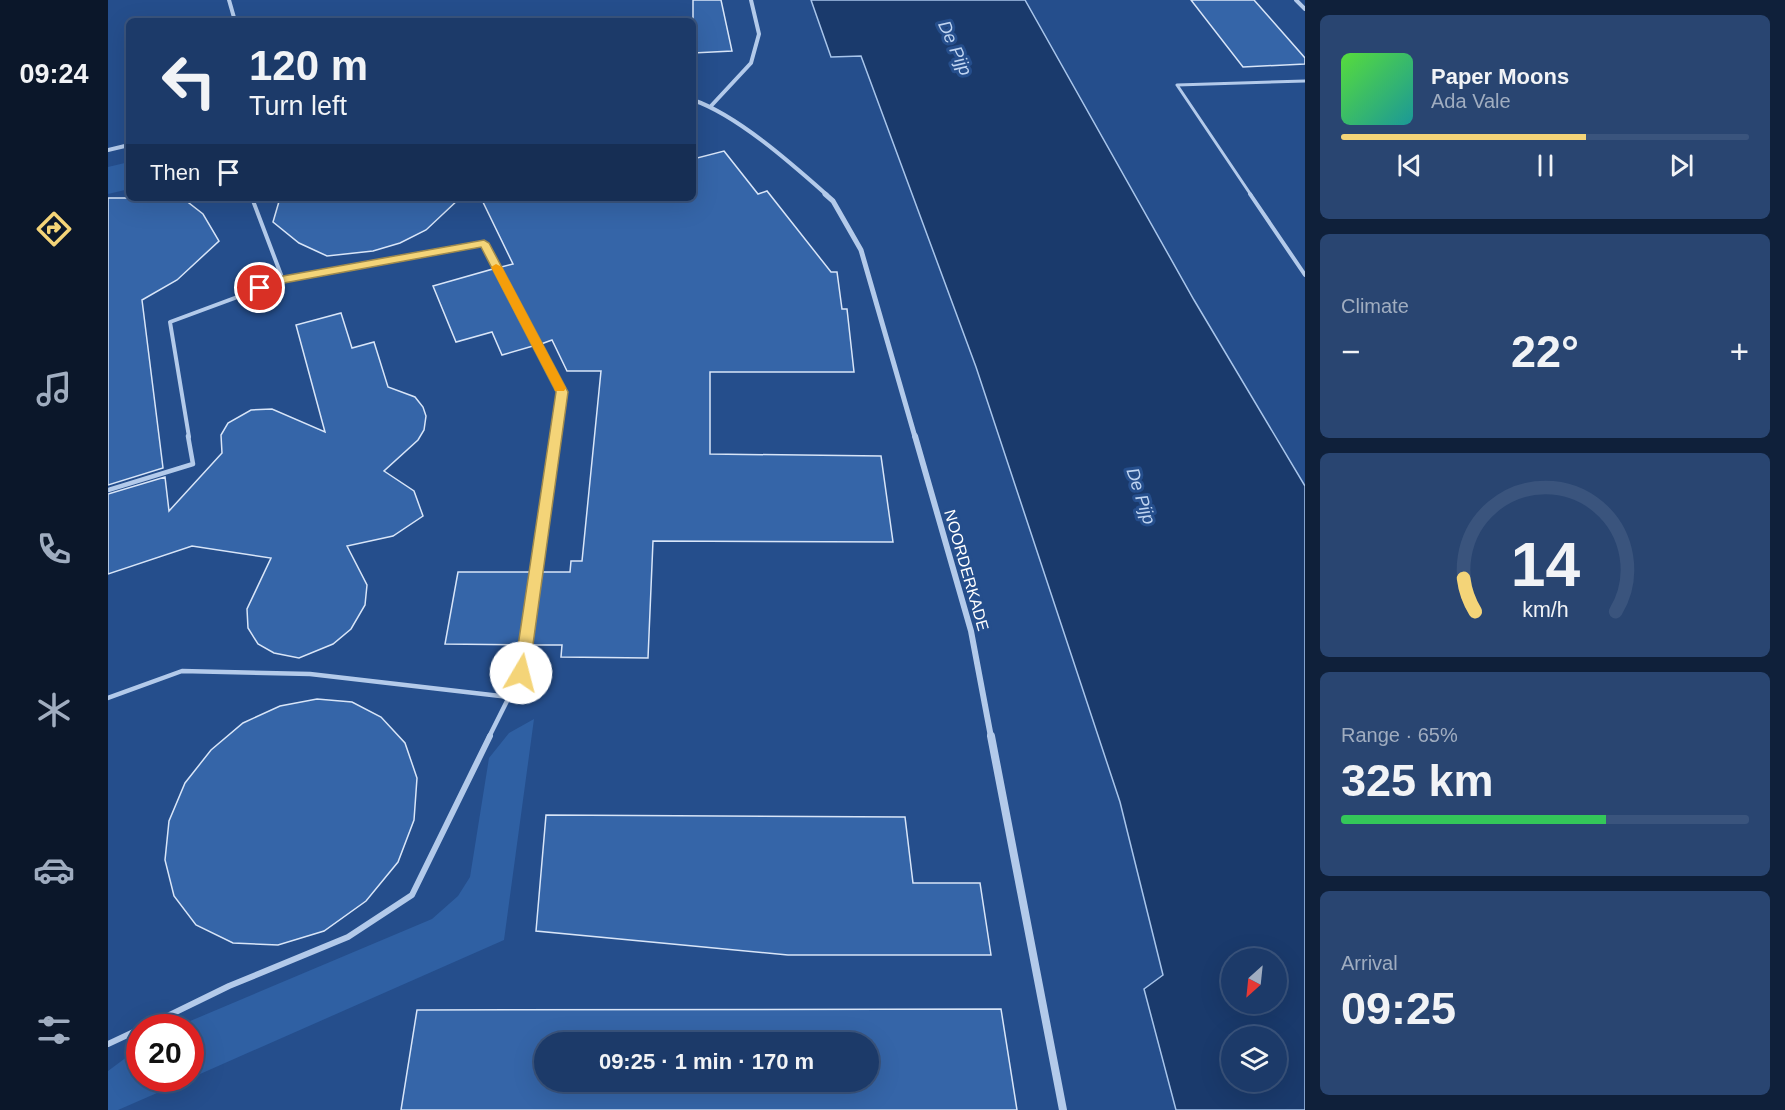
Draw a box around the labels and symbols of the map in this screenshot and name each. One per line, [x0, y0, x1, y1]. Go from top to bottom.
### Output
water label: De Pijp [934, 17, 976, 79]
pin [234, 262, 285, 313]
water label: De Pijp [1123, 465, 1159, 527]
street label: NOORDERKADE [941, 508, 992, 633]
position arrow [489, 641, 553, 705]
north arrow [1221, 948, 1287, 1014]
speed limit sign: 20 [126, 1014, 204, 1092]

